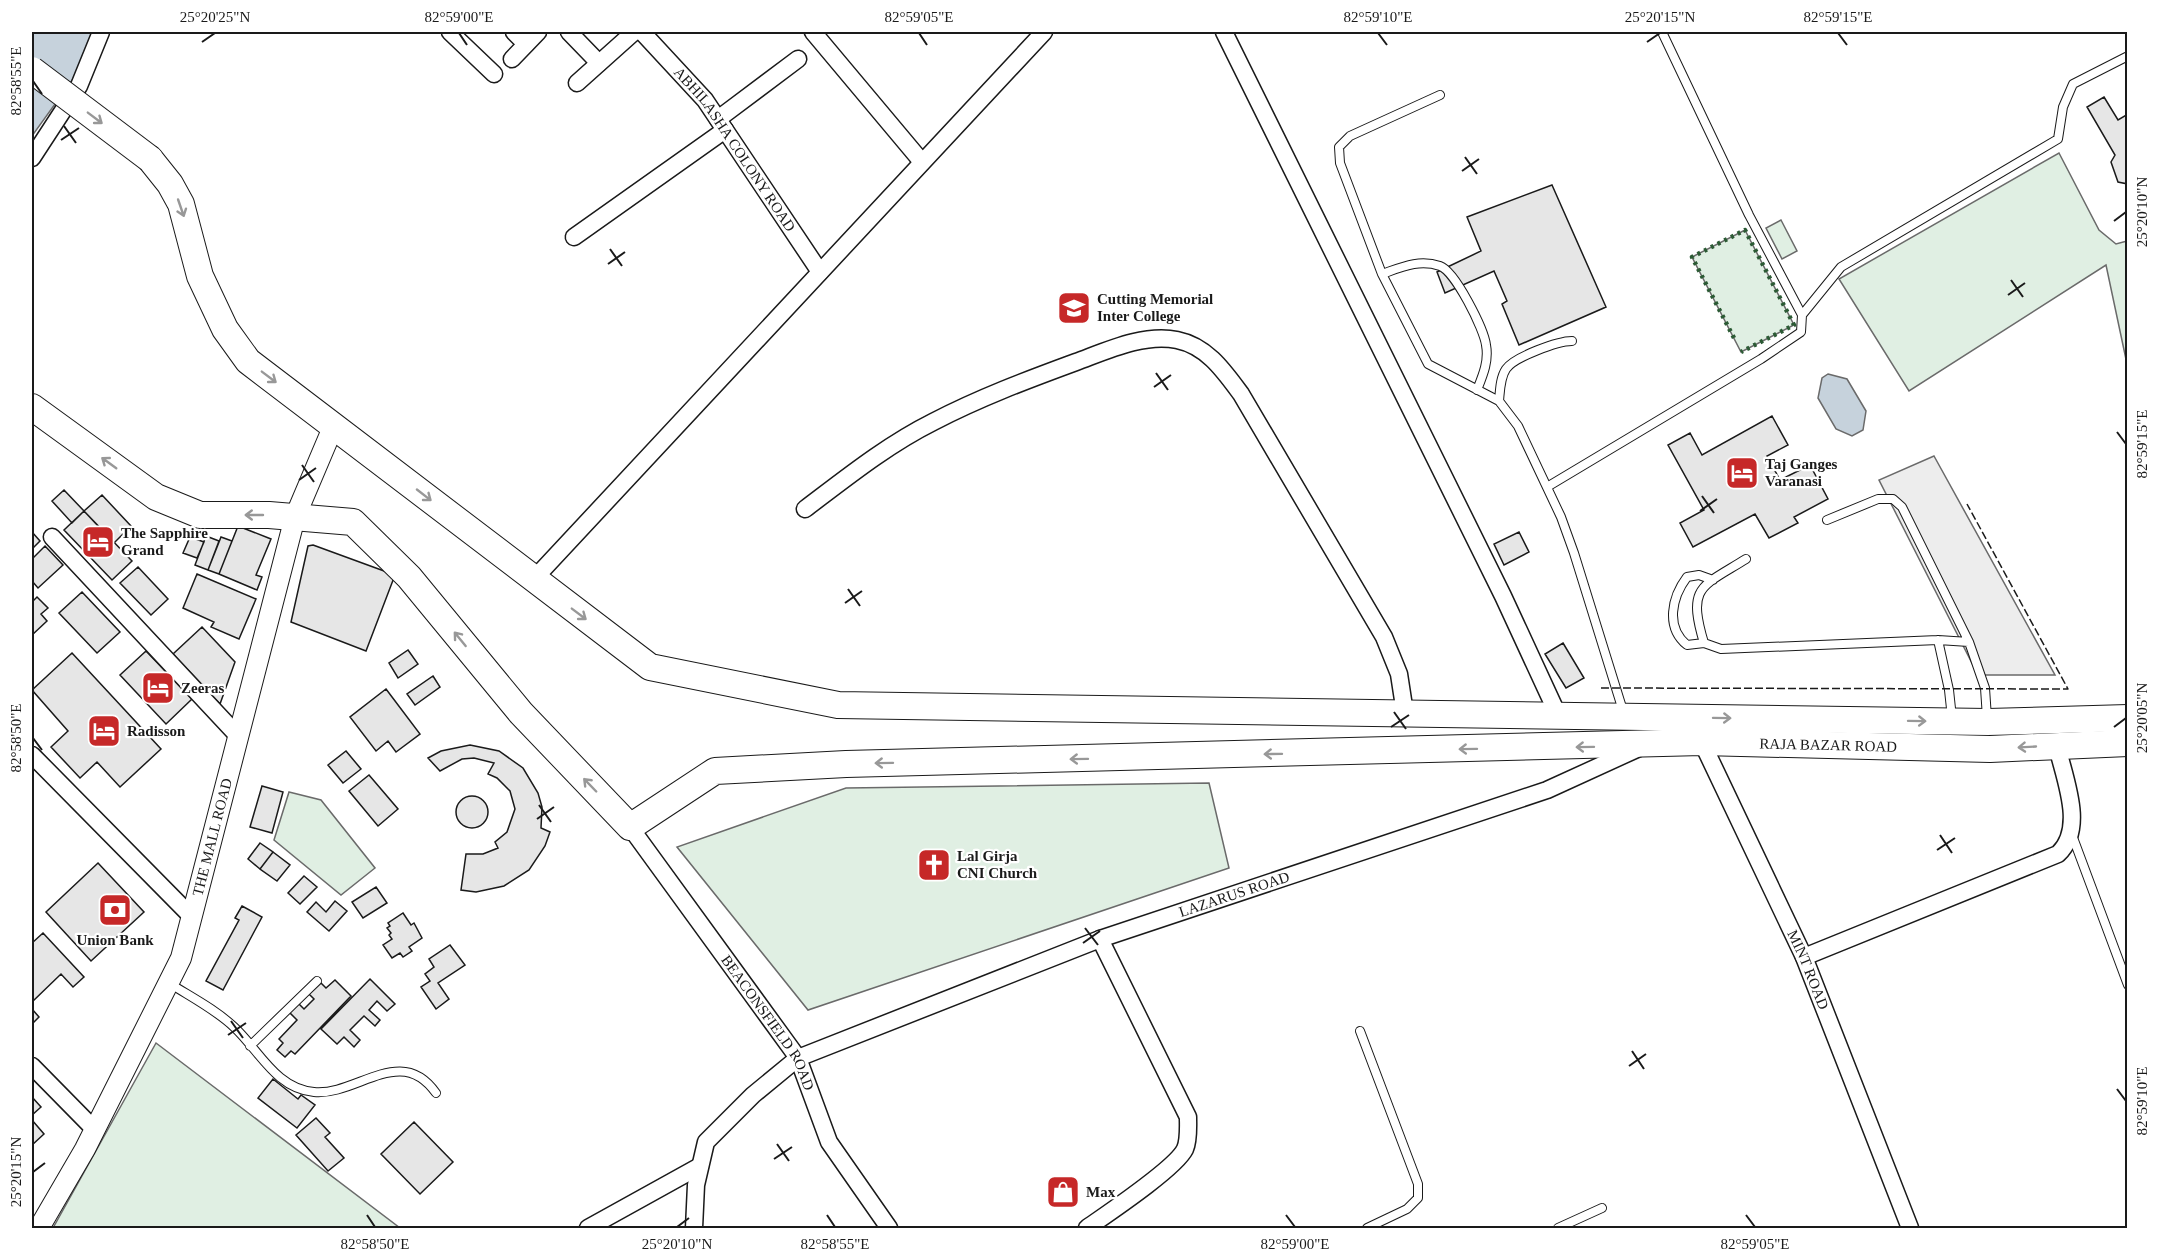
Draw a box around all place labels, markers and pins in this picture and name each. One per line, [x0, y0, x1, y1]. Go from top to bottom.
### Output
school or university icon: Cutting Memorial Inter College [1056, 290, 1092, 326]
place label: Cutting Memorial Inter College [1097, 291, 1213, 324]
hotel icon: Taj Ganges Varanasi [1724, 455, 1760, 491]
place label: Taj Ganges Varanasi [1765, 456, 1838, 489]
hotel icon: The Sapphire Grand [80, 524, 116, 560]
place label: The Sapphire Grand [121, 525, 208, 558]
hotel icon: Zeeras [140, 670, 176, 706]
place label: Zeeras [181, 680, 224, 696]
hotel icon: Radisson [86, 713, 122, 749]
place label: Radisson [127, 723, 186, 739]
church icon: Lal Girja CNI Church [916, 847, 952, 883]
place label: Lal Girja CNI Church [957, 848, 1038, 881]
bank icon: Union Bank [97, 892, 133, 928]
place label: Union Bank [76, 932, 154, 948]
shop icon: Max [1045, 1174, 1081, 1210]
place label: Max [1086, 1184, 1116, 1200]

